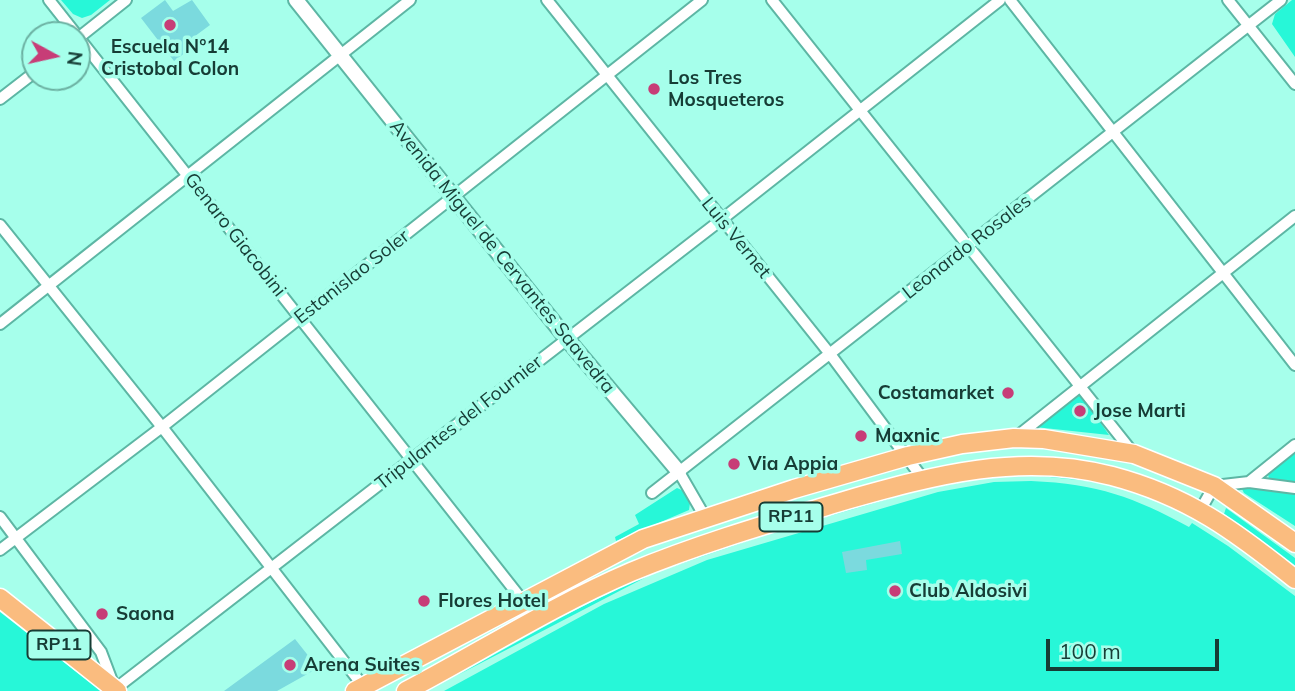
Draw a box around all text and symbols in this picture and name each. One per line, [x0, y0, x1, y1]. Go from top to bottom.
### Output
marker: Escuela N°14 Cristobal Colon [162, 17, 178, 33]
north arrow [21, 21, 91, 91]
place label: Escuela N°14 Cristobal Colon [101, 36, 239, 80]
text: N [62, 50, 88, 67]
place label: Los Tres Mosqueteros [668, 67, 784, 111]
marker: Los Tres Mosqueteros [646, 81, 662, 97]
street label: Avenida Miguel de Cervantes Saavedra [385, 116, 619, 398]
street label: Genaro Giacobini [180, 169, 290, 301]
street label: Leonardo Rosales [898, 190, 1036, 304]
street label: Luis Vernet [696, 193, 776, 283]
street label: Estanislao Soler [290, 225, 414, 329]
street label: Tripulantes del Fournier [371, 351, 547, 495]
place label: Costamarket [878, 382, 994, 404]
marker: Costamarket [1000, 385, 1016, 401]
place label: Jose Marti [1094, 400, 1186, 422]
marker: Jose Marti [1072, 403, 1088, 419]
place label: Maxnic [875, 425, 940, 447]
marker: Maxnic [853, 428, 869, 444]
place label: Via Appia [748, 453, 838, 475]
marker: Via Appia [726, 456, 742, 472]
road number: RP11 [760, 503, 822, 532]
place label: Club Aldosivi [909, 580, 1027, 602]
marker: Club Aldosivi [887, 583, 903, 599]
place label: Flores Hotel [438, 590, 546, 612]
marker: Flores Hotel [416, 593, 432, 609]
place label: Saona [116, 603, 175, 625]
marker: Saona [94, 606, 110, 622]
scale bar [1050, 624, 1223, 668]
road number: RP11 [28, 630, 90, 660]
text: 100 m [1059, 638, 1121, 664]
place label: Arena Suites [304, 654, 420, 676]
marker: Arena Suites [282, 657, 298, 673]

